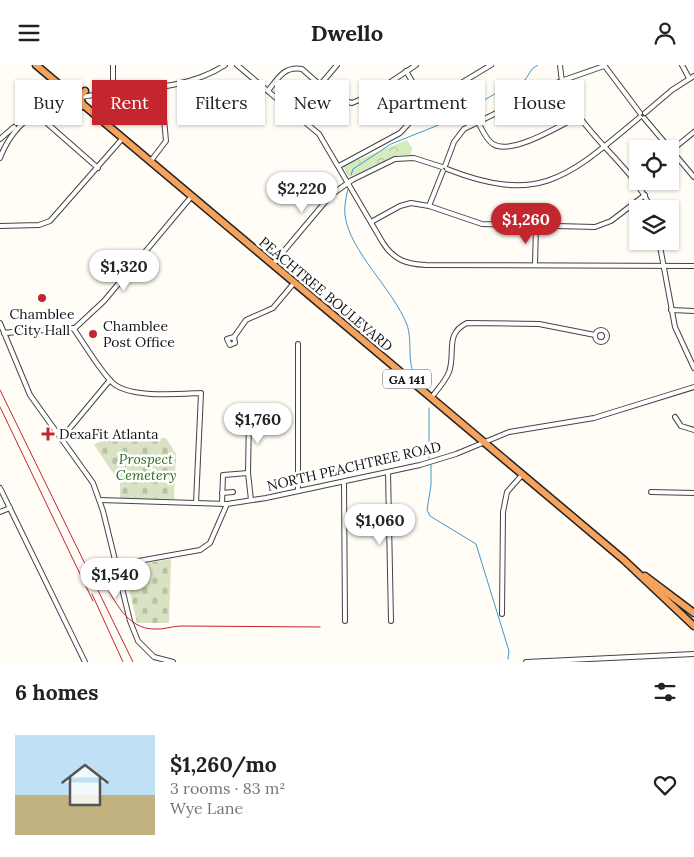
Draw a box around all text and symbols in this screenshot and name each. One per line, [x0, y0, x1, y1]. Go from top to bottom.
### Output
icon: menu [15, 19, 43, 47]
text: Dwello [311, 19, 383, 47]
icon: person [651, 19, 679, 47]
chip: Buy [15, 80, 82, 125]
chip: Rent [92, 80, 167, 125]
chip: Filters [177, 80, 265, 125]
chip: New [275, 80, 349, 125]
chip: Apartment [359, 80, 485, 125]
chip: House [495, 80, 584, 125]
map controls [629, 140, 679, 250]
button: locate [629, 140, 679, 190]
pin: $2,220 [261, 171, 343, 214]
text: $2,220 [277, 178, 327, 198]
button: layers [629, 200, 679, 250]
pin: $1,260 [485, 203, 567, 245]
text: $1,260 [502, 209, 550, 229]
street label: PEACHTREE BOULEVARD [255, 233, 397, 355]
pin: $1,320 [83, 249, 165, 292]
text: $1,320 [100, 256, 148, 276]
marker: Chamblee City Hall [36, 292, 48, 304]
place label: Chamblee City Hall [10, 305, 75, 339]
place label: Chamblee Post Office [103, 317, 175, 351]
marker: Chamblee Post Office [87, 328, 99, 340]
road number: GA 141 [383, 369, 431, 389]
pin: $1,760 [217, 403, 299, 445]
text: $1,760 [235, 409, 281, 429]
place label: DexaFit Atlanta [59, 425, 159, 443]
marker: DexaFit Atlanta [41, 427, 55, 441]
street label: NORTH PEACHTREE ROAD [265, 437, 443, 495]
park label: Prospect Cemetery [116, 450, 176, 484]
pin: $1,060 [339, 503, 421, 546]
text: $1,060 [355, 510, 405, 530]
pin: $1,540 [74, 557, 156, 600]
text: $1,540 [91, 564, 139, 584]
icon: filters [651, 678, 679, 706]
text: 6 homes [15, 679, 98, 706]
text: $1,260/mo [170, 751, 277, 778]
icon: home [55, 755, 115, 815]
icon: heart [651, 771, 679, 799]
text: 3 rooms · 83 m² [170, 778, 285, 798]
text: Wye Lane [170, 798, 243, 818]

